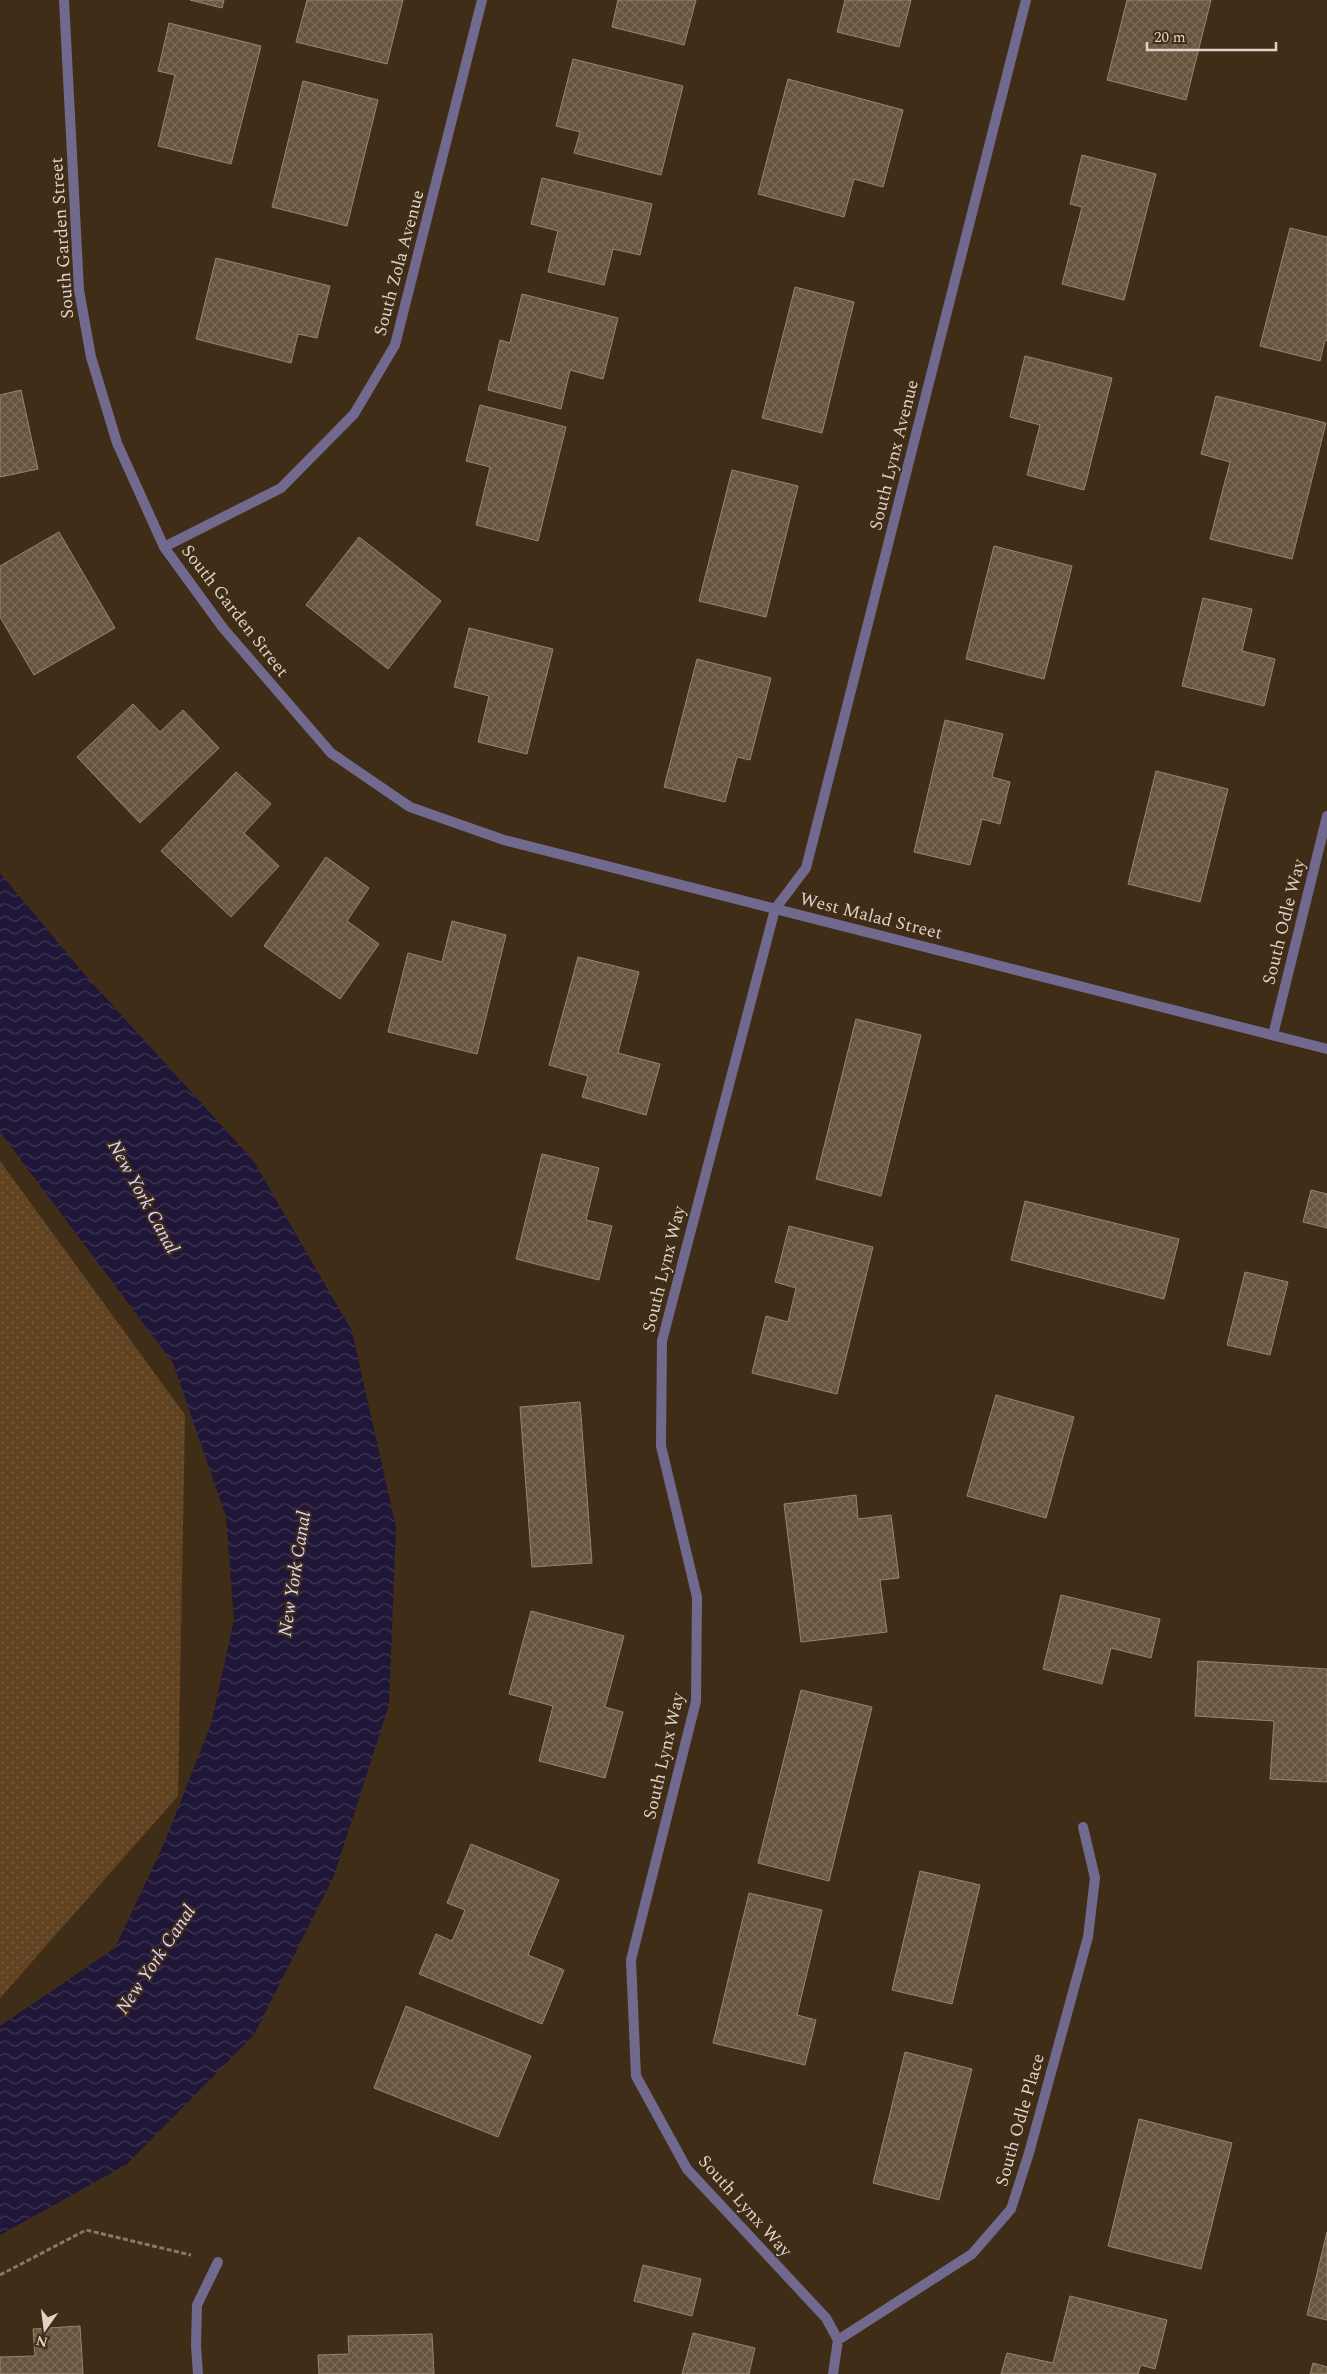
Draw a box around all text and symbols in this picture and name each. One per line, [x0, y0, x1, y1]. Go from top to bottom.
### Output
scale bar [1147, 20, 1276, 52]
text: 20 m [1154, 26, 1186, 49]
street label: South Garden Street [43, 156, 81, 320]
street label: South Zola Avenue [367, 187, 431, 339]
street label: South Lynx Avenue [862, 377, 926, 533]
street label: South Garden Street [175, 539, 295, 683]
street label: South Odle Way [1255, 855, 1313, 988]
street label: West Malad Street [797, 885, 945, 947]
water label: New York Canal [100, 1135, 186, 1260]
street label: South Lynx Way [635, 1202, 693, 1335]
water label: New York Canal [271, 1509, 319, 1639]
street label: South Lynx Way [636, 1689, 692, 1822]
water label: New York Canal [109, 1899, 204, 2021]
street label: South Odle Place [988, 2050, 1052, 2190]
street label: South Lynx Way [692, 2149, 799, 2264]
north arrow [20, 2304, 70, 2354]
text: N [34, 2330, 50, 2353]

